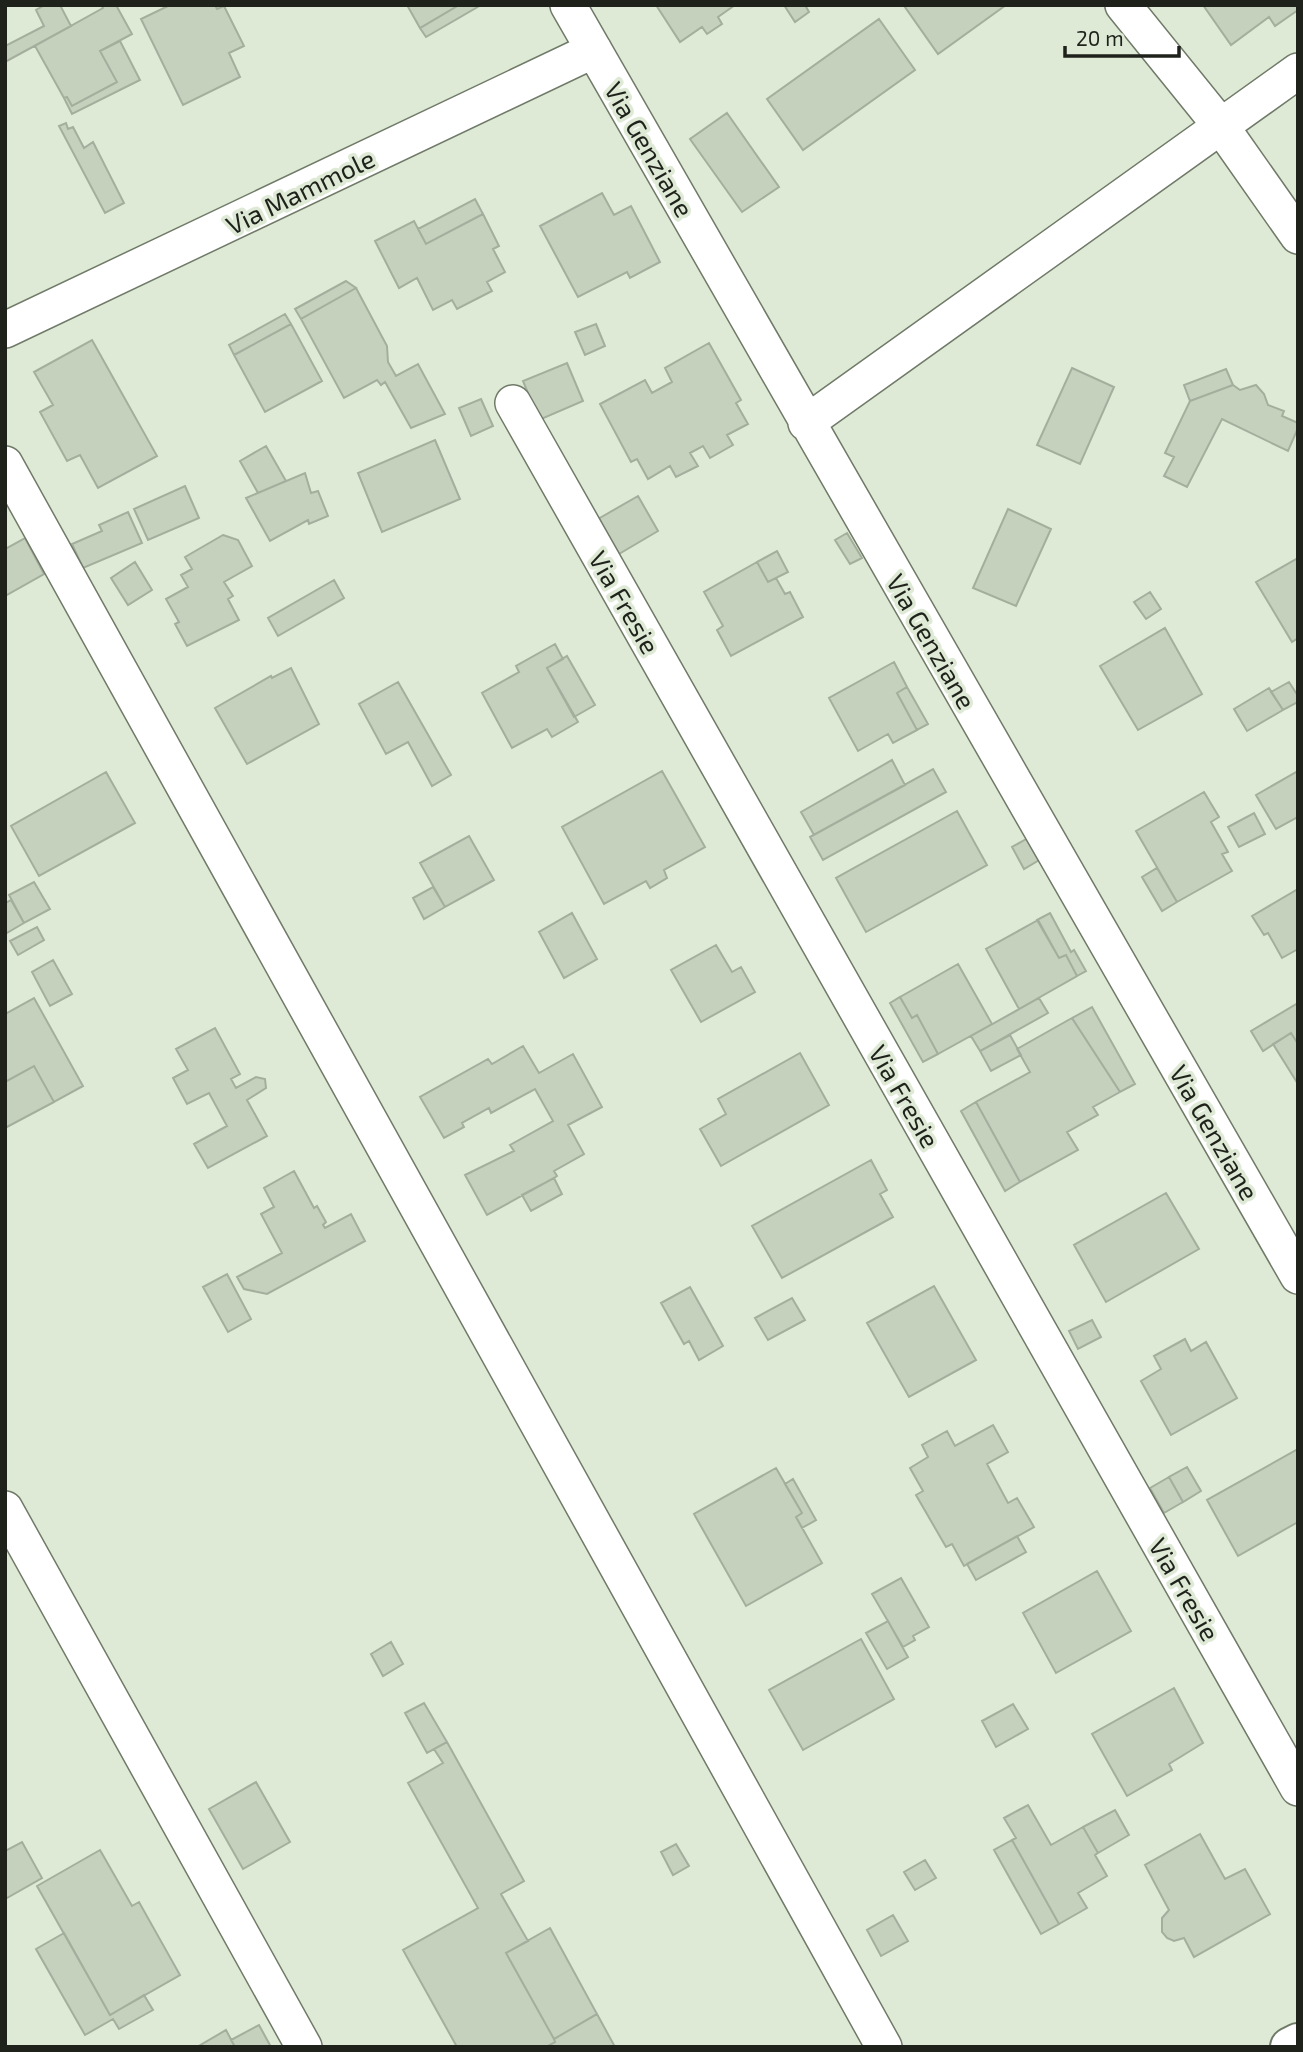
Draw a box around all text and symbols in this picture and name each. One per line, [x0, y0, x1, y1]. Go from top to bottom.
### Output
scale bar [1065, 14, 1179, 58]
text: 20 m [1076, 25, 1124, 50]
street label: Via Genziane [599, 76, 701, 222]
street label: Via Mammole [221, 142, 379, 240]
street label: Via Fresie [583, 545, 667, 659]
street label: Via Genziane [881, 568, 983, 714]
street label: Via Fresie [863, 1039, 947, 1153]
street label: Via Genziane [1164, 1059, 1266, 1205]
street label: Via Fresie [1143, 1532, 1227, 1646]

